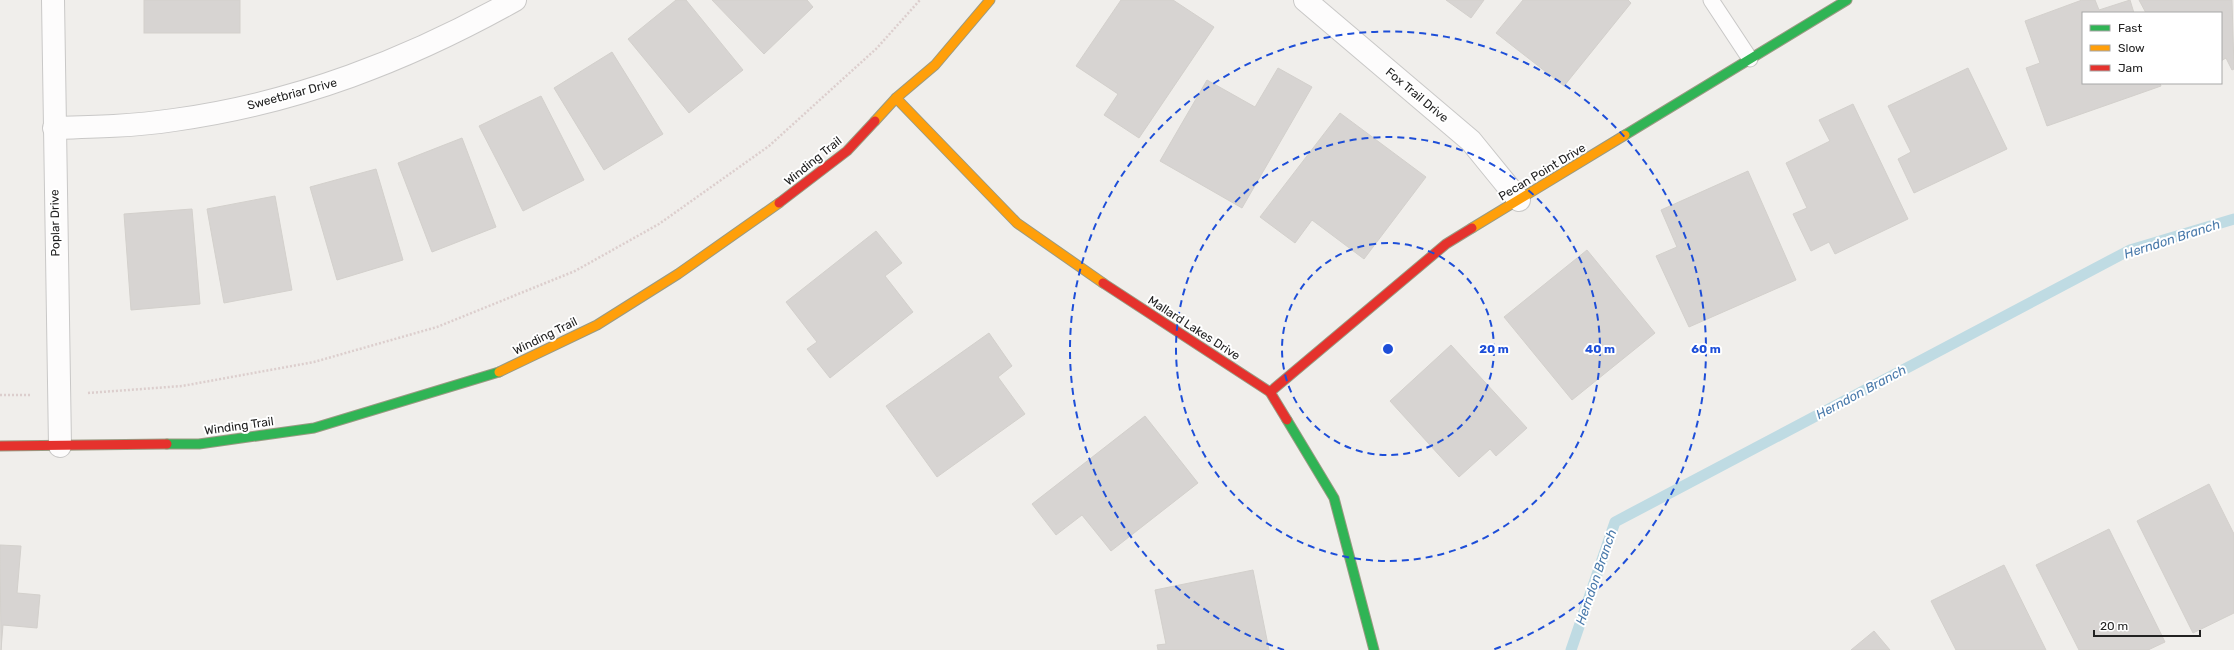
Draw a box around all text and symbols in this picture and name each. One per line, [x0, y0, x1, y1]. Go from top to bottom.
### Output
legend [2082, 12, 2222, 84]
text: Fast [2118, 21, 2142, 35]
text: Slow [2118, 41, 2145, 55]
text: Jam [2118, 61, 2143, 75]
street label: Fox Trail Drive [1383, 65, 1451, 125]
street label: Sweetbriar Drive [246, 75, 339, 113]
street label: Winding Trail [781, 134, 845, 188]
street label: Pecan Point Drive [1496, 140, 1588, 203]
street label: Poplar Drive [47, 189, 63, 257]
water label: Herndon Branch [2122, 216, 2222, 262]
street label: Mallard Lakes Drive [1145, 293, 1243, 363]
street label: Winding Trail [511, 314, 579, 358]
centre of rings [1381, 342, 1395, 356]
text: 20 m [1479, 342, 1509, 356]
text: 40 m [1585, 342, 1615, 356]
text: 60 m [1691, 342, 1721, 356]
water label: Herndon Branch [1813, 362, 1909, 422]
street label: Winding Trail [203, 414, 275, 438]
water label: Herndon Branch [1573, 527, 1619, 627]
scale bar [2094, 612, 2200, 638]
text: 20 m [2100, 619, 2128, 633]

